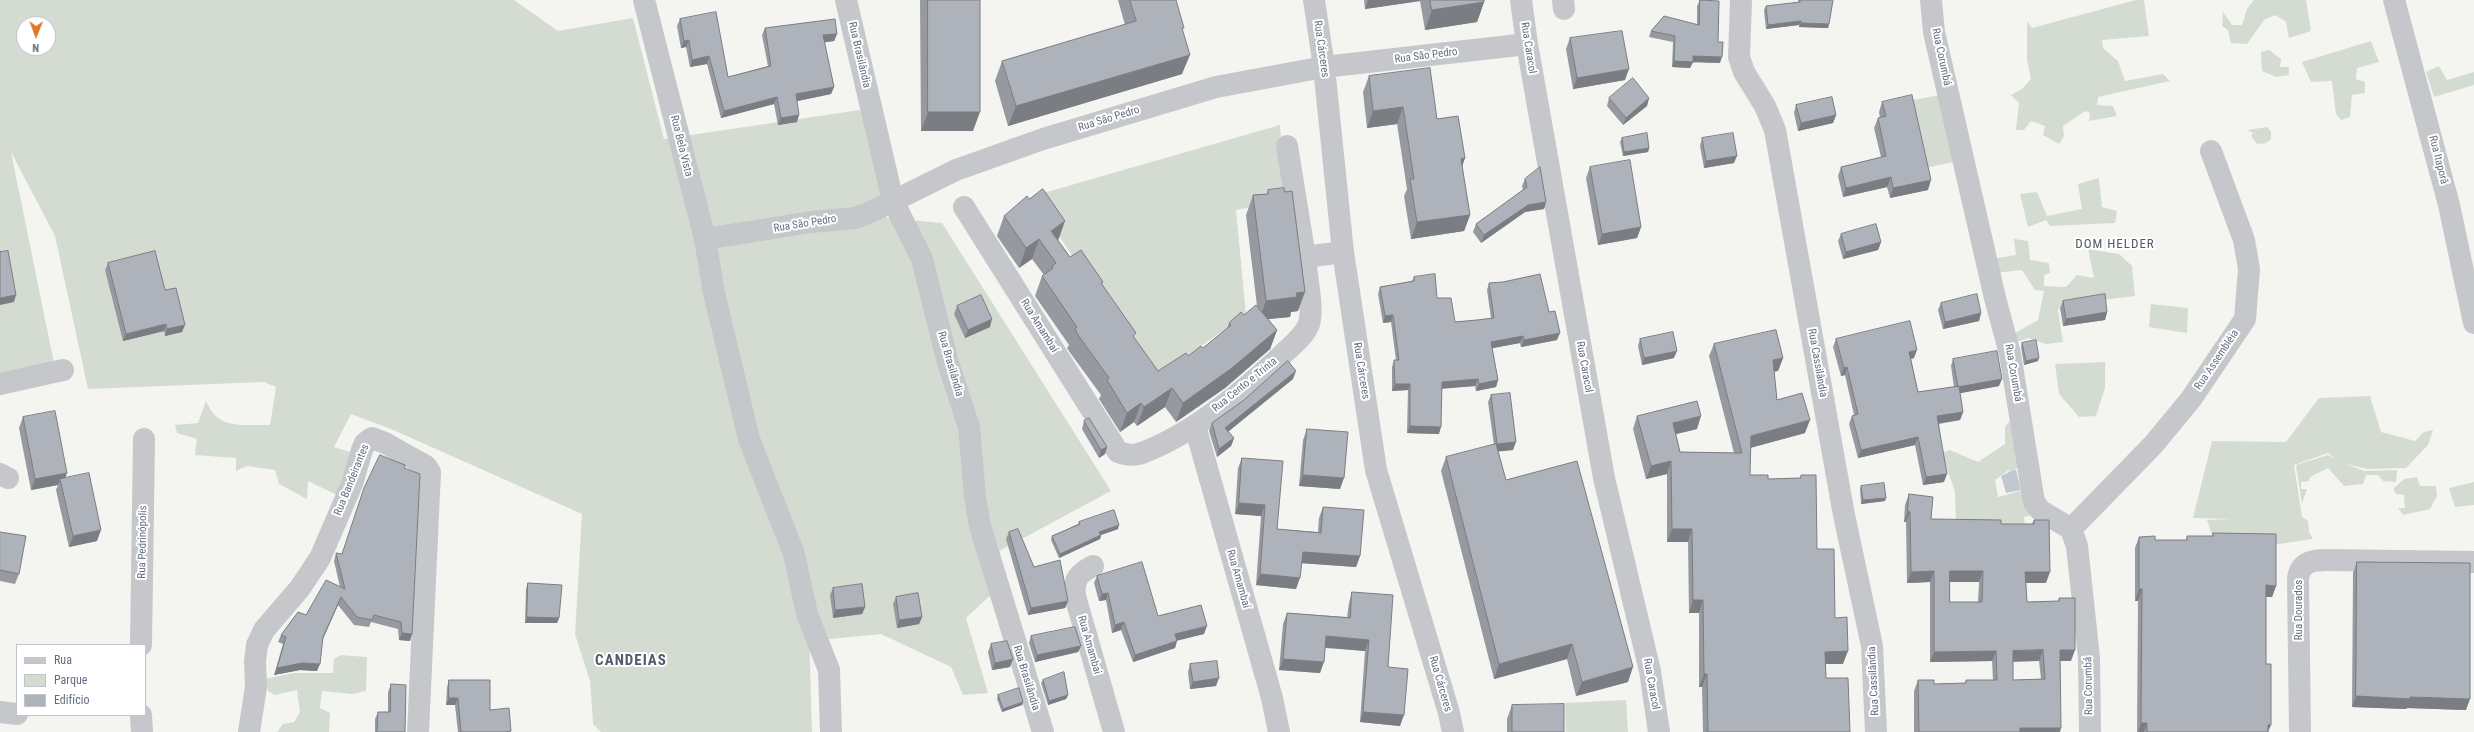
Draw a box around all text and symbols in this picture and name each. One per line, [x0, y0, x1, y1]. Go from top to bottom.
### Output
north arrow [16, 16, 56, 56]
street label: Rua Cárceres [1310, 20, 1332, 78]
street label: Rua Brasilândia [845, 21, 873, 89]
street label: Rua Caracol [1517, 21, 1539, 75]
street label: Rua Corumbá [1928, 27, 1954, 87]
text: N [32, 41, 39, 54]
street label: Rua São Pedro [1394, 46, 1458, 66]
street label: Rua São Pedro [1077, 103, 1141, 135]
street label: Rua Bela Vista [667, 114, 695, 178]
street label: Rua Itaporã [2426, 134, 2450, 186]
street label: Rua São Pedro [773, 213, 837, 235]
district label: DOM HELDER [2075, 237, 2155, 253]
street label: Rua Amambaí [1017, 297, 1061, 355]
street label: Rua Assembléia [2192, 327, 2242, 393]
street label: Rua Cassilândia [1804, 328, 1830, 398]
street label: Rua Brasilândia [934, 330, 966, 398]
street label: Rua Caracol [1573, 340, 1595, 394]
street label: Rua Cárceres [1350, 342, 1372, 400]
street label: Rua Corumbá [2001, 343, 2025, 403]
street label: Rua Cento e Trinta [1210, 355, 1280, 415]
street label: Rua Bandeirantes [332, 442, 372, 518]
street label: Rua Pedrinópolis [136, 505, 150, 579]
street label: Rua Amambaí [1223, 548, 1253, 610]
street label: Rua Dourados [2292, 580, 2306, 640]
street label: Rua Amambai [1074, 614, 1104, 676]
legend [16, 644, 146, 716]
street label: Rua Brasilândia [1010, 644, 1042, 712]
street label: Rua Cassilândia [1866, 646, 1882, 716]
district label: CANDEIAS [595, 652, 667, 670]
text: Rua [54, 653, 72, 667]
street label: Rua Cárceres [1426, 655, 1454, 713]
street label: Rua Caracol [1640, 657, 1662, 711]
street label: Rua Corumbá [2082, 657, 2096, 715]
text: Parque [54, 673, 87, 687]
text: Edifício [54, 693, 90, 707]

